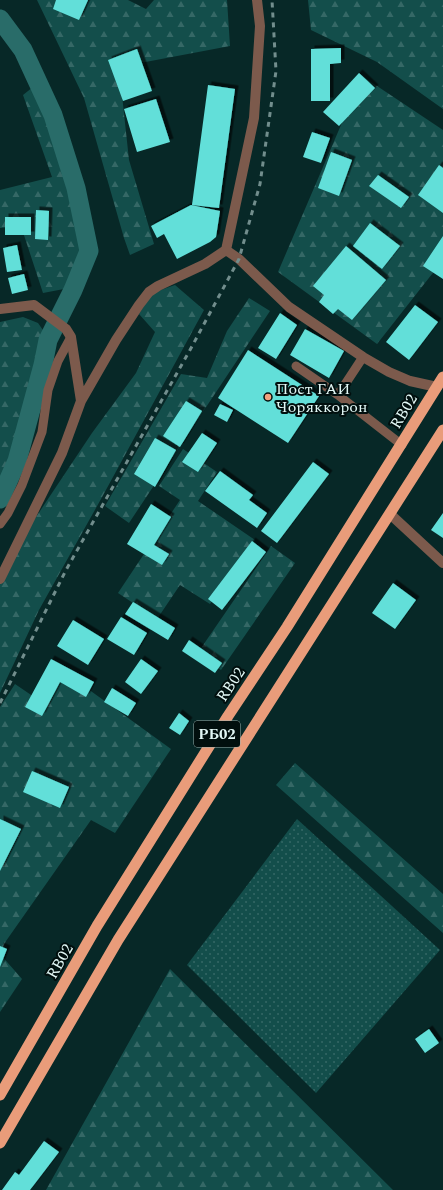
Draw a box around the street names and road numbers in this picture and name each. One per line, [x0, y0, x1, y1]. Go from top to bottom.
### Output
street label: RB02 [384, 389, 424, 434]
street label: RB02 [211, 662, 251, 707]
road number: РБ02 [194, 721, 240, 747]
street label: RB02 [40, 939, 80, 984]

